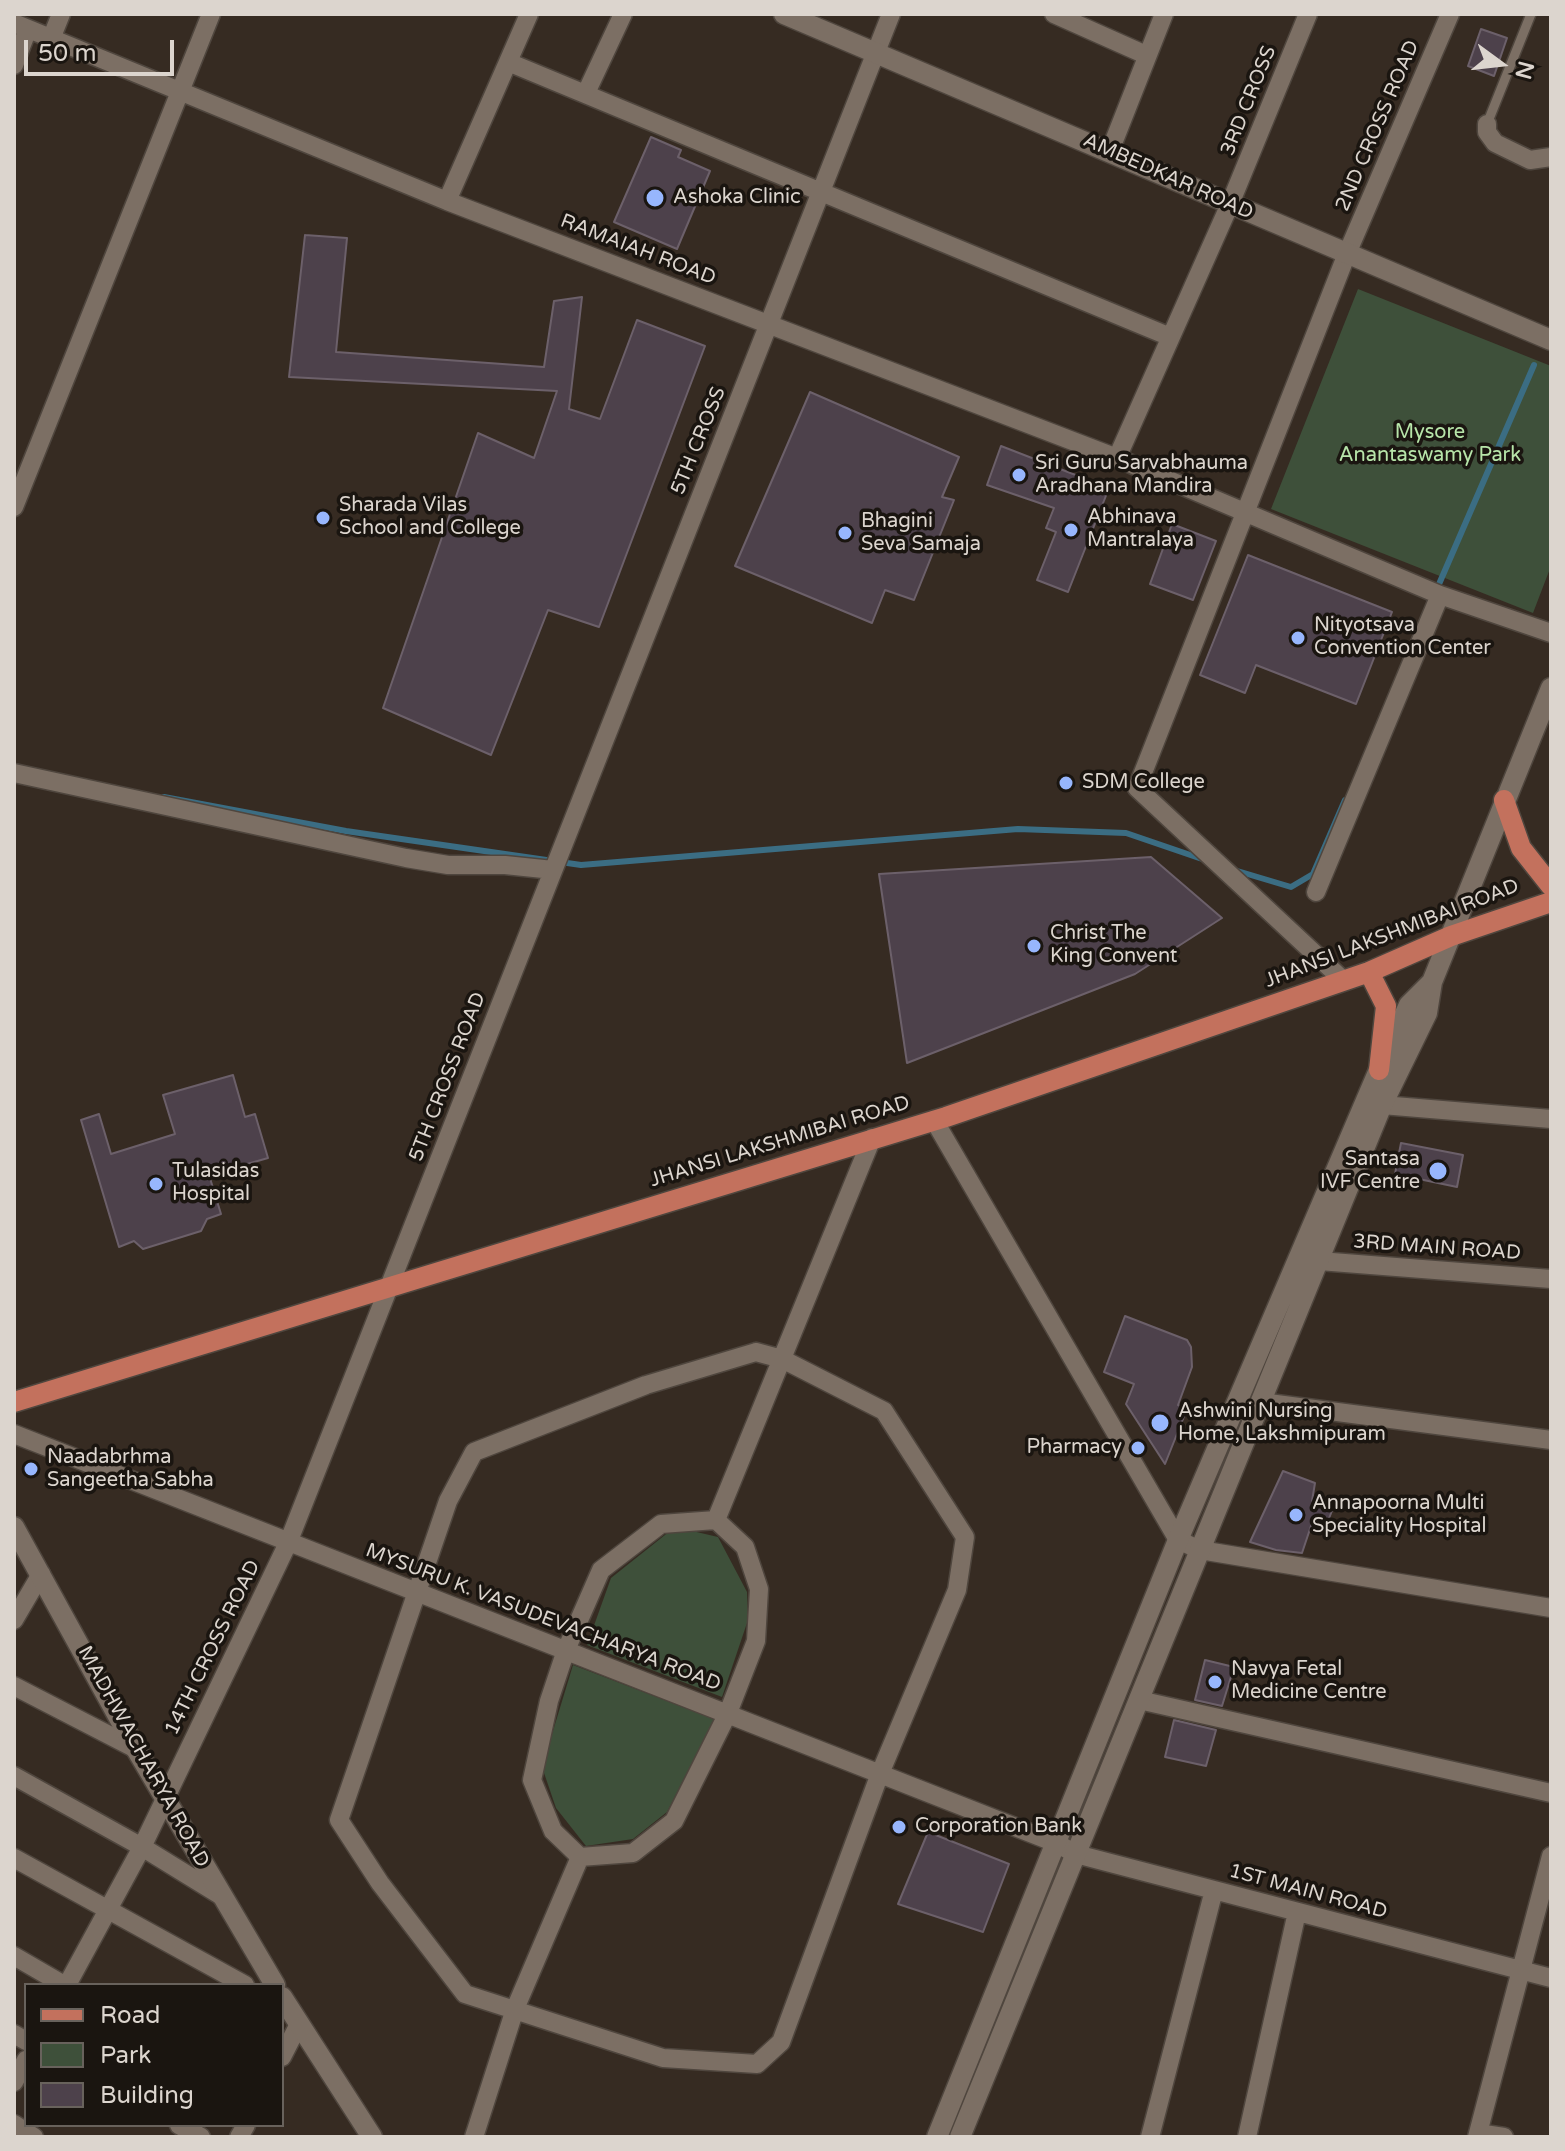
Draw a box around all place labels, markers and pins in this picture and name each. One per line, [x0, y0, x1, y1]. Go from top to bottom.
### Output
place label: Ashoka Clinic [673, 186, 801, 210]
marker: Ashoka Clinic [644, 187, 666, 209]
place label: Sri Guru Sarvabhauma Aradhana Mandira [1035, 452, 1248, 499]
marker: Sri Guru Sarvabhauma Aradhana Mandira [1010, 466, 1028, 484]
place label: Sharada Vilas School and College [339, 494, 521, 541]
place label: Abhinava Mantralaya [1087, 506, 1194, 553]
marker: Sharada Vilas School and College [314, 509, 332, 527]
place label: Bhagini Seva Samaja [861, 510, 981, 557]
marker: Abhinava Mantralaya [1062, 521, 1080, 539]
marker: Bhagini Seva Samaja [836, 524, 854, 542]
place label: Nityotsava Convention Center [1314, 614, 1491, 661]
marker: Nityotsava Convention Center [1289, 629, 1307, 647]
place label: SDM College [1082, 771, 1205, 795]
marker: SDM College [1057, 774, 1075, 792]
place label: Christ The King Convent [1050, 922, 1177, 969]
marker: Christ The King Convent [1025, 937, 1043, 955]
place label: Santasa IVF Centre [1320, 1148, 1420, 1195]
place label: Tulasidas Hospital [172, 1160, 259, 1207]
marker: Santasa IVF Centre [1427, 1160, 1449, 1182]
marker: Tulasidas Hospital [147, 1175, 165, 1193]
place label: Ashwini Nursing Home, Lakshmipuram [1178, 1400, 1386, 1447]
marker: Ashwini Nursing Home, Lakshmipuram [1149, 1412, 1171, 1434]
place label: Pharmacy [1027, 1436, 1122, 1460]
marker: Pharmacy [1129, 1439, 1147, 1457]
place label: Naadabrhma Sangeetha Sabha [47, 1446, 214, 1493]
marker: Naadabrhma Sangeetha Sabha [22, 1460, 40, 1478]
place label: Annapoorna Multi Speciality Hospital [1312, 1492, 1486, 1539]
marker: Annapoorna Multi Speciality Hospital [1287, 1506, 1305, 1524]
place label: Navya Fetal Medicine Centre [1231, 1658, 1386, 1705]
marker: Navya Fetal Medicine Centre [1206, 1673, 1224, 1691]
place label: Corporation Bank [915, 1815, 1082, 1839]
marker: Corporation Bank [890, 1818, 908, 1836]

